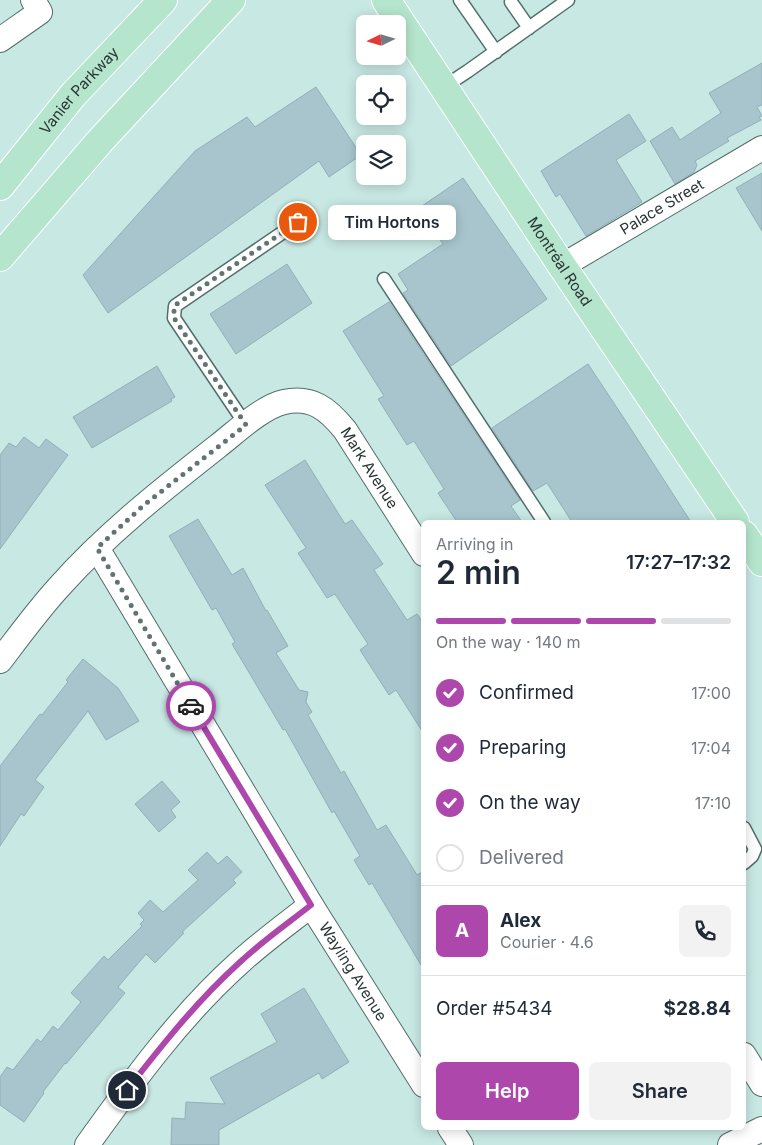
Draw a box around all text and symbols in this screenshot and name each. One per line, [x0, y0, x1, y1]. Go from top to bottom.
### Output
north arrow [356, 15, 406, 65]
map controls [356, 15, 406, 185]
street label: Vanier Parkway [35, 42, 123, 138]
button: locate [356, 75, 406, 125]
button: layers [356, 135, 406, 185]
street label: Palace Street [616, 175, 707, 239]
pin [277, 201, 319, 243]
callout: Tim Hortons [328, 204, 456, 240]
icon: bag [284, 208, 312, 236]
text: Tim Hortons [344, 212, 440, 232]
street label: Montréal Road [523, 213, 596, 310]
street label: Mark Avenue [337, 423, 403, 512]
text: Arriving in [436, 534, 513, 554]
text: 17:27–17:32 [626, 551, 731, 574]
text: 2 min [436, 553, 521, 592]
text: On the way · 140 m [436, 632, 581, 652]
icon: check [436, 679, 464, 707]
courier [166, 681, 216, 731]
text: Confirmed [479, 681, 574, 704]
text: 17:00 [691, 683, 731, 703]
icon: car [177, 692, 205, 720]
icon: check [436, 734, 464, 762]
text: Preparing [479, 736, 566, 759]
text: 17:04 [691, 738, 731, 758]
icon: check [436, 789, 464, 817]
text: On the way [479, 791, 581, 814]
text: 17:10 [695, 793, 731, 813]
text: Delivered [479, 846, 564, 869]
button: phone [679, 905, 731, 957]
text: Alex [500, 909, 541, 932]
street label: Wayling Avenue [315, 919, 391, 1024]
text: A [455, 919, 469, 942]
text: Courier · 4.6 [500, 932, 594, 952]
text: Order #5434 [436, 997, 552, 1020]
text: $28.84 [664, 997, 731, 1020]
button: Help [436, 1062, 579, 1120]
button: Share [589, 1062, 731, 1120]
pin [106, 1069, 148, 1111]
icon: home [113, 1076, 141, 1104]

